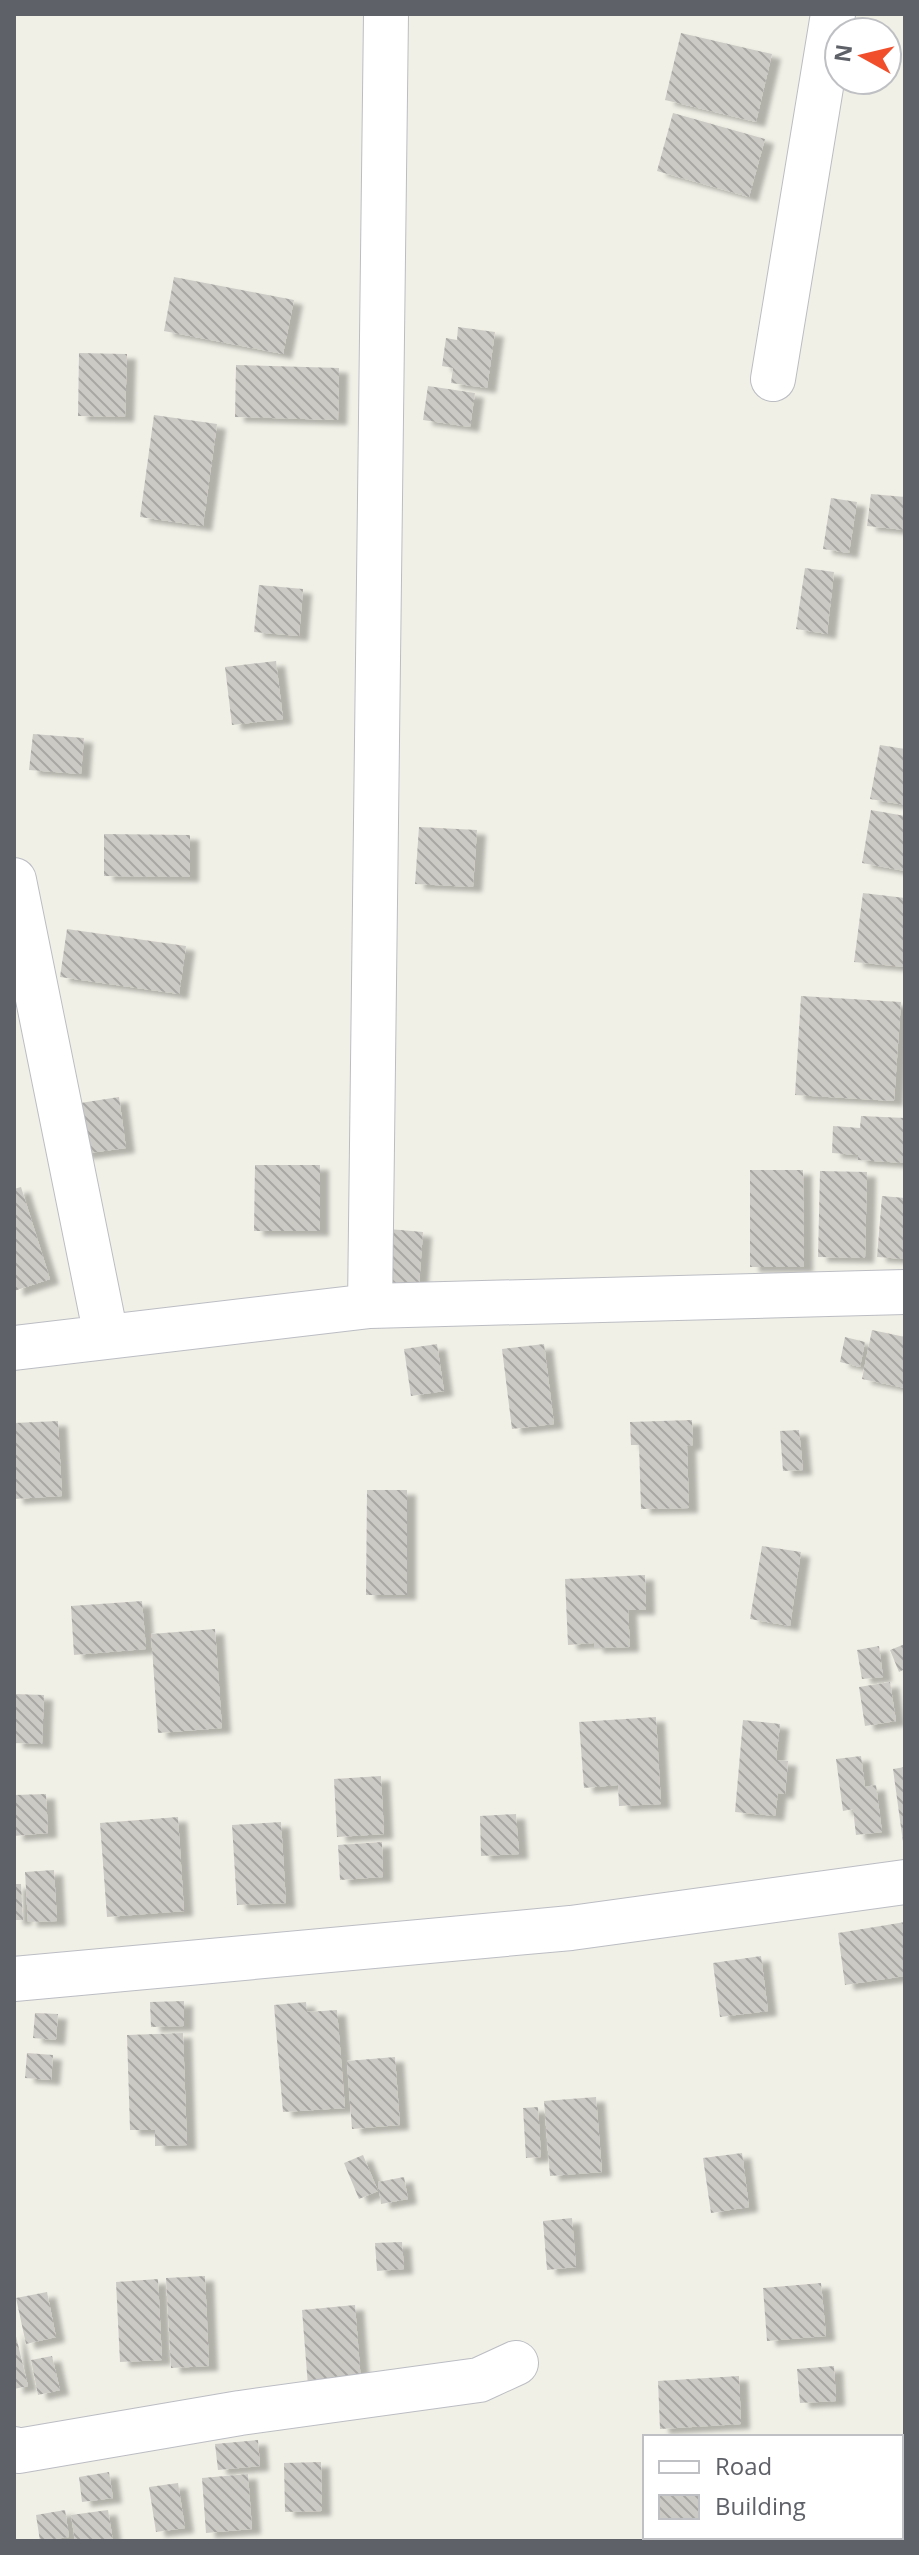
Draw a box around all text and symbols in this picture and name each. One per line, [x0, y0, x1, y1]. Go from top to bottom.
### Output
north arrow [823, 16, 903, 96]
text: N [826, 42, 858, 64]
legend [643, 2435, 903, 2539]
text: Road [715, 2449, 772, 2482]
text: Building [715, 2489, 806, 2522]

